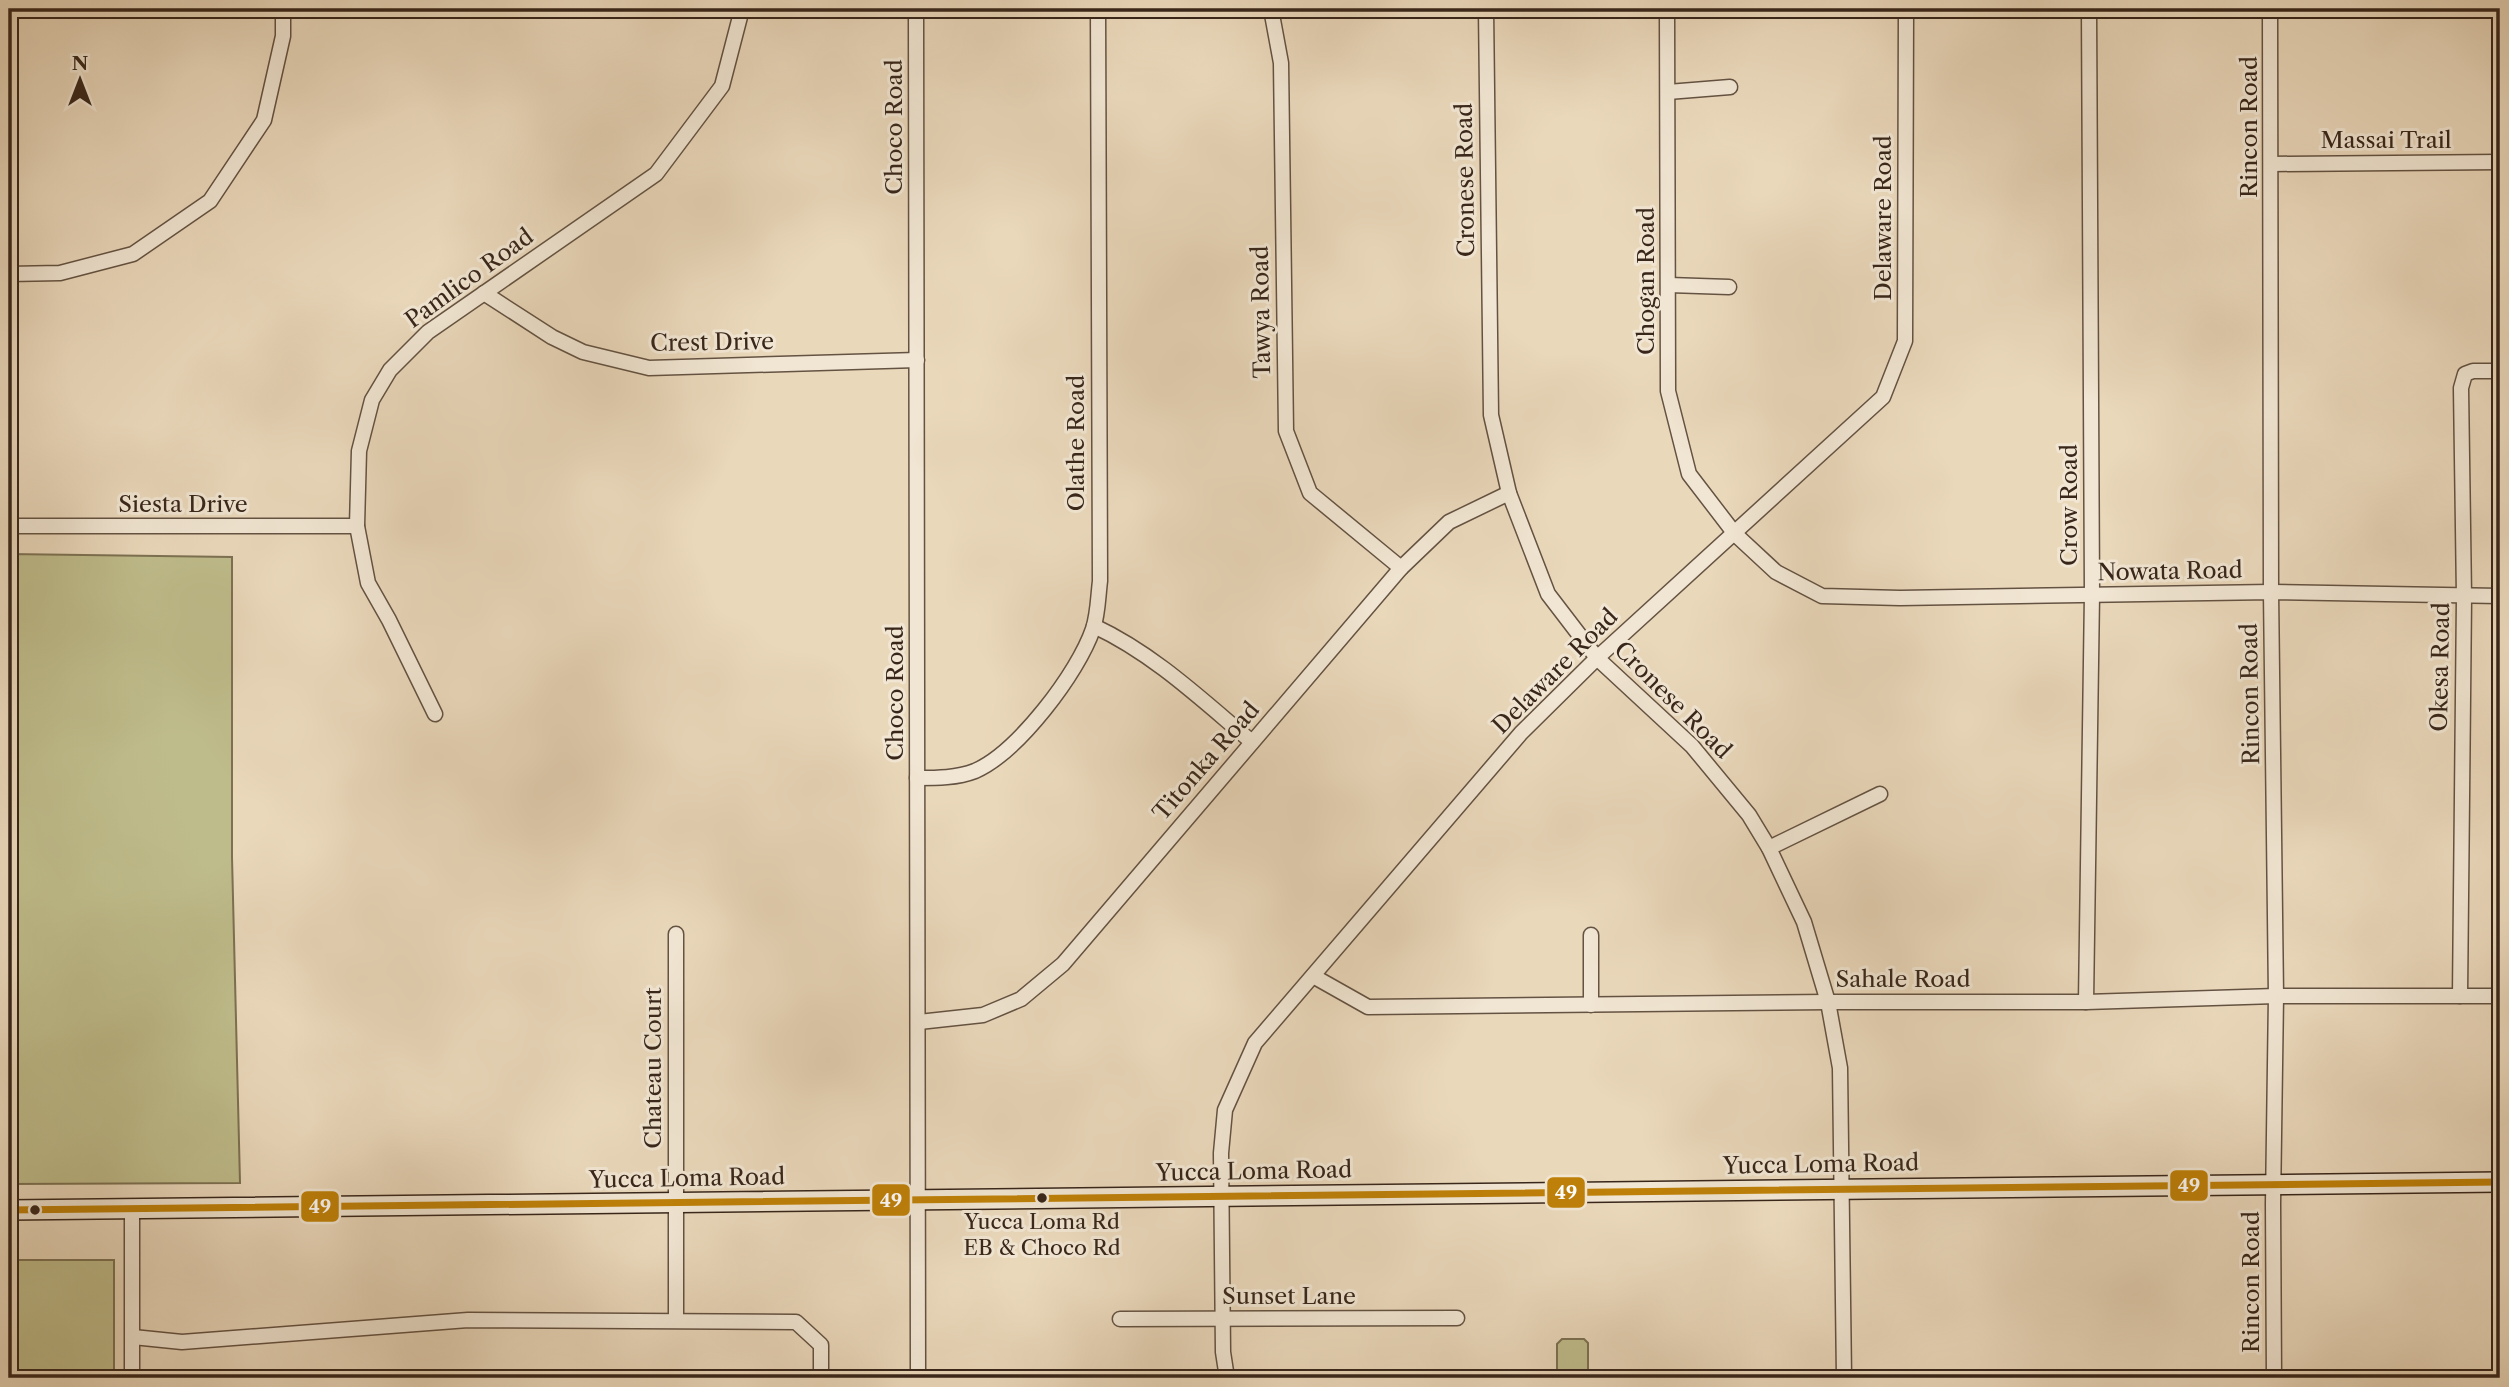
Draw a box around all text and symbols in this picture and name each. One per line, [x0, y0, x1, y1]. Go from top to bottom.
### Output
north arrow [46, 46, 116, 116]
text: N [72, 52, 88, 75]
street label: Rincon Road [2235, 56, 2263, 198]
street label: Choco Road [880, 59, 908, 195]
street label: Cronese Road [1450, 103, 1480, 257]
street label: Massai Trail [2320, 126, 2452, 154]
street label: Delaware Road [1869, 135, 1897, 301]
street label: Chogan Road [1632, 207, 1660, 355]
street label: Pamlico Road [400, 222, 538, 334]
street label: Tawya Road [1246, 245, 1276, 379]
street label: Crest Drive [650, 327, 774, 357]
street label: Olathe Road [1062, 375, 1090, 511]
street label: Crow Road [2055, 444, 2083, 566]
street label: Siesta Drive [118, 490, 248, 518]
street label: Nowata Road [2097, 556, 2243, 586]
street label: Okesa Road [2425, 602, 2455, 732]
street label: Delaware Road [1487, 603, 1623, 739]
street label: Rincon Road [2235, 623, 2265, 765]
street label: Choco Road [881, 625, 909, 761]
street label: Cronese Road [1609, 636, 1737, 764]
street label: Titonka Road [1147, 696, 1265, 826]
street label: Sahale Road [1835, 965, 1971, 993]
street label: Chateau Court [639, 987, 667, 1149]
street label: Yucca Loma Road [1722, 1148, 1919, 1180]
street label: Yucca Loma Road [1155, 1155, 1352, 1187]
street label: Yucca Loma Road [588, 1162, 785, 1194]
line badge: 49 [2169, 1169, 2209, 1202]
text: 49 [2178, 1174, 2200, 1197]
line badge: 49 [1546, 1176, 1586, 1209]
text: 49 [1555, 1181, 1577, 1204]
line badge: 49 [871, 1183, 911, 1217]
text: 49 [880, 1189, 902, 1212]
line badge: 49 [300, 1190, 340, 1223]
marker: Yucca Loma Rd EB & Choco Rd [1035, 1191, 1049, 1205]
text: 49 [309, 1195, 331, 1218]
unlabelled marker [28, 1203, 42, 1217]
place label: Yucca Loma Rd EB & Choco Rd [963, 1209, 1121, 1260]
street label: Rincon Road [2237, 1211, 2265, 1353]
street label: Sunset Lane [1222, 1282, 1356, 1310]

